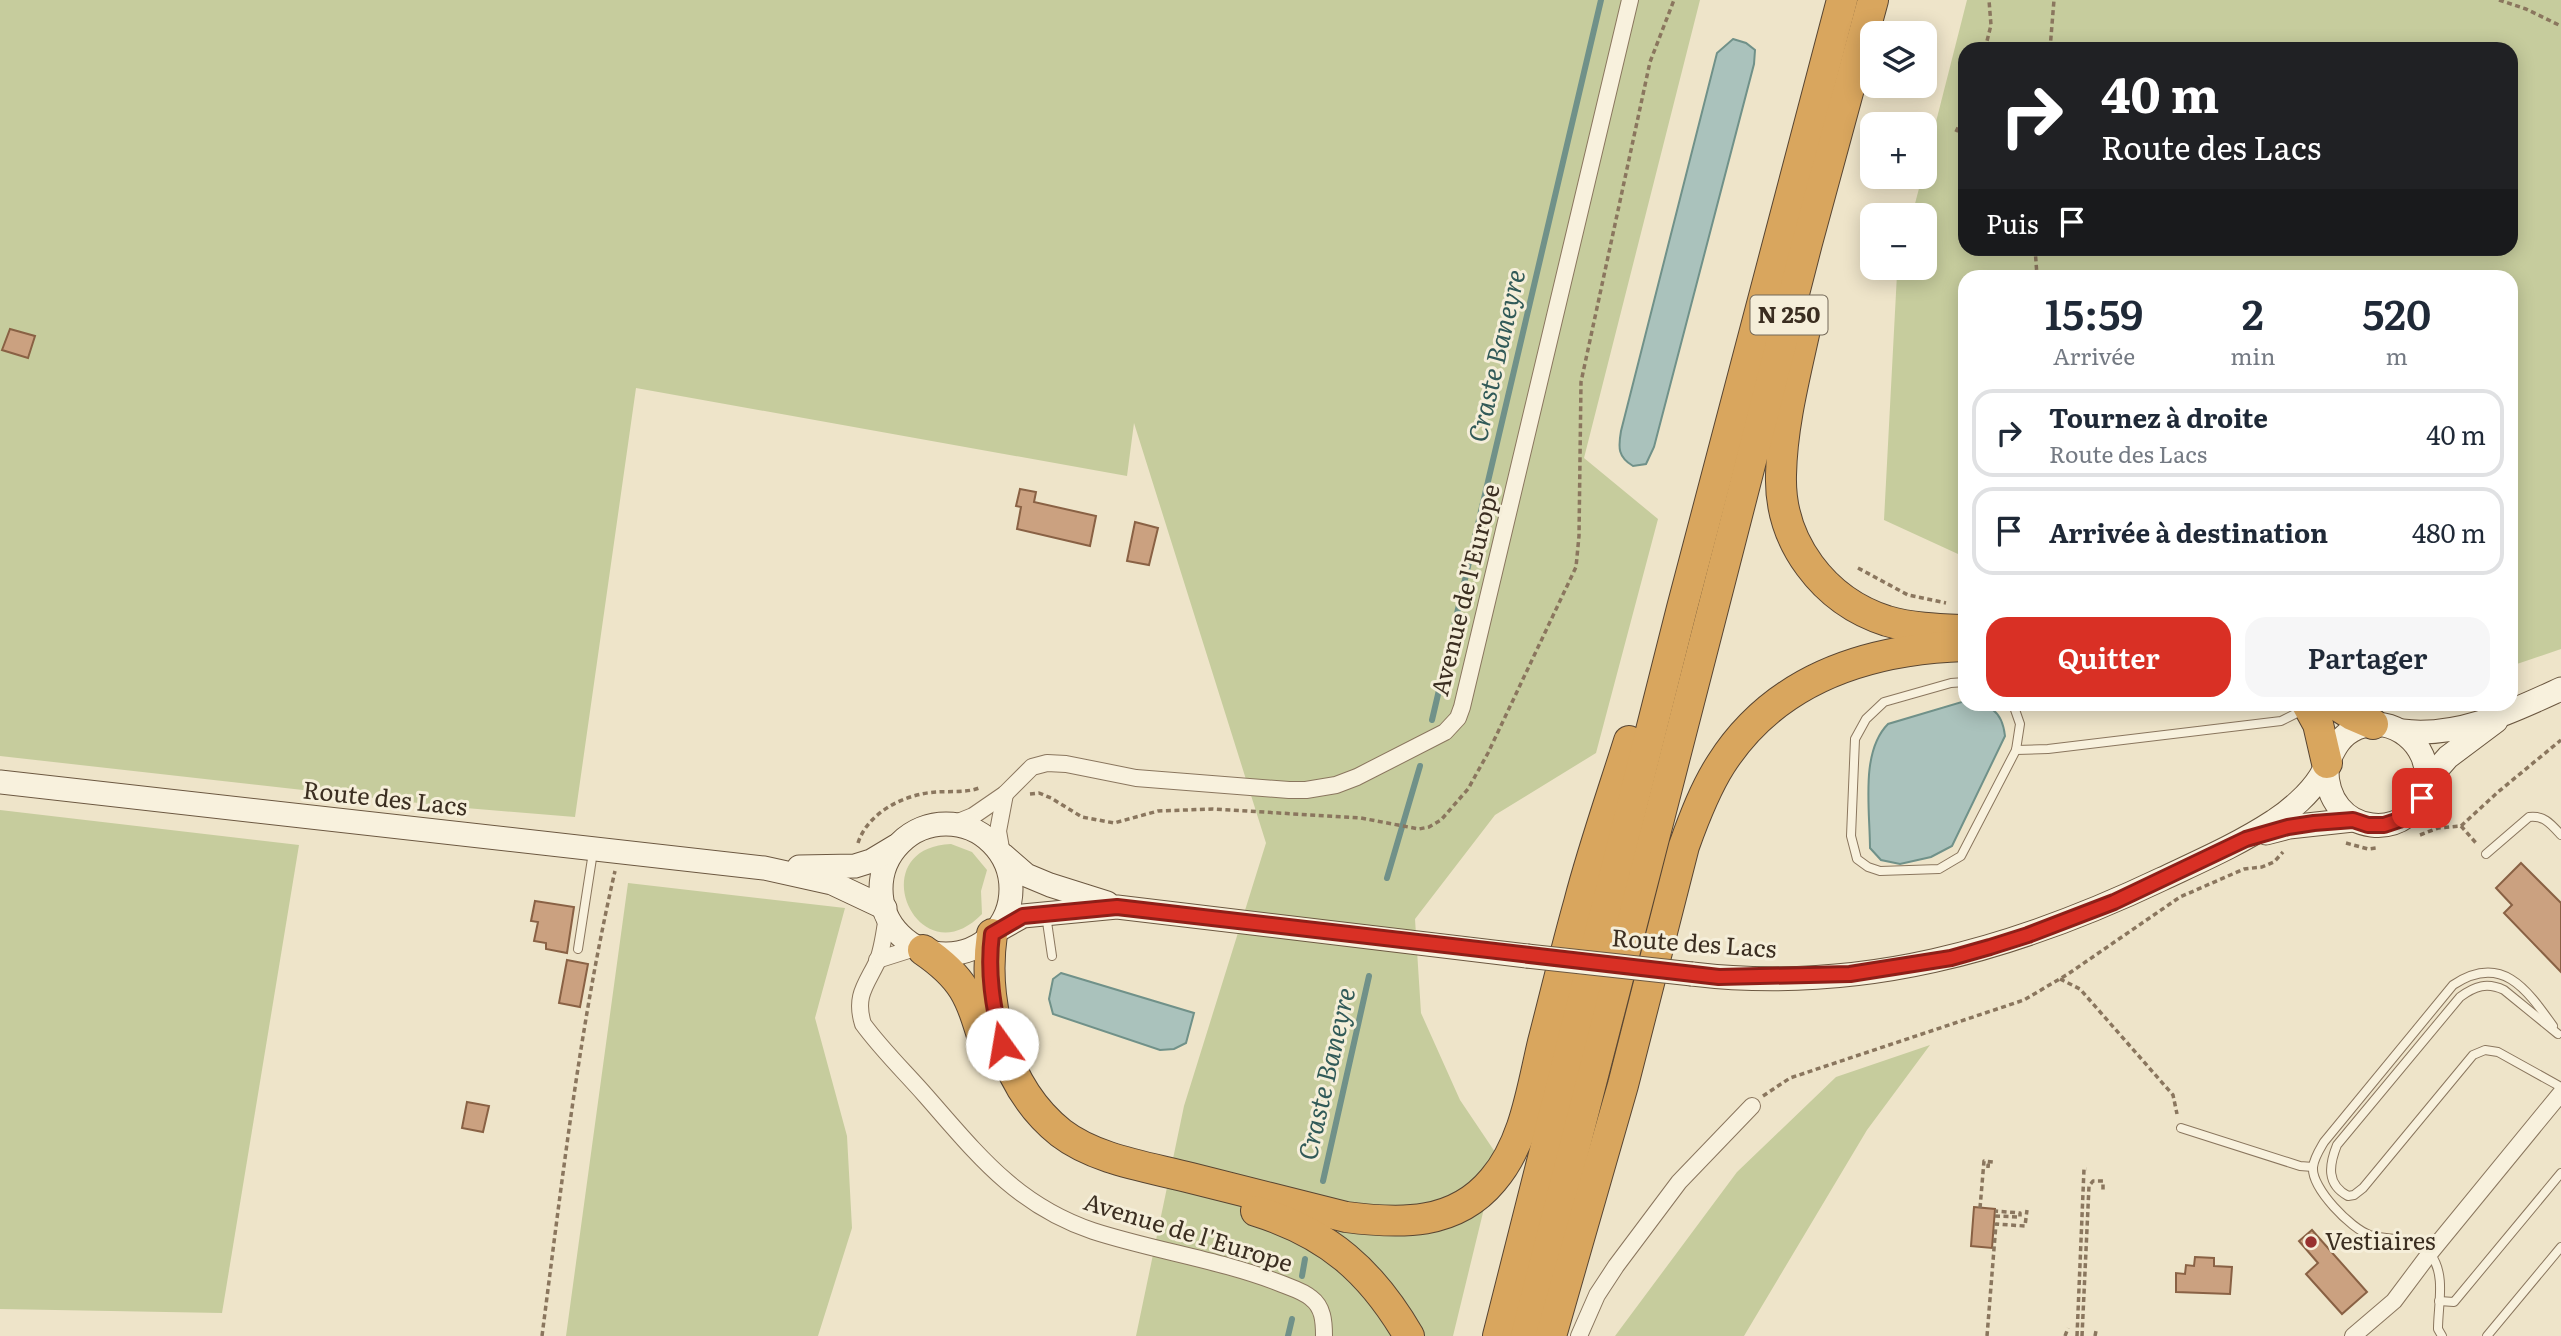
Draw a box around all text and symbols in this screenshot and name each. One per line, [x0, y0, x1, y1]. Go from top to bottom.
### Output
map controls [1860, 21, 1937, 280]
button: layers [1860, 21, 1937, 98]
text: 40 m [2101, 55, 2219, 128]
icon: right [1986, 70, 2077, 161]
button: + [1860, 112, 1937, 189]
text: Route des Lacs [2101, 122, 2321, 170]
button: − [1860, 203, 1937, 280]
text: Puis [1986, 203, 2039, 242]
icon: arrive [2053, 203, 2091, 241]
water label: Craste Baneyre [1456, 265, 1533, 446]
text: 15:59 [2045, 281, 2143, 343]
text: 2 [2242, 281, 2264, 343]
text: 520 [2362, 281, 2431, 343]
road number: N 250 [1750, 296, 1828, 334]
text: Arrivée [2053, 338, 2135, 372]
text: min [2230, 338, 2275, 372]
text: m [2386, 338, 2408, 372]
text: Tournez à droite [2049, 397, 2268, 436]
icon: right [1990, 414, 2028, 452]
text: 40 m [2426, 414, 2486, 453]
text: Route des Lacs [2049, 436, 2207, 470]
street label: Avenue de l'Europe [1420, 480, 1507, 699]
icon: arrive [1990, 512, 2028, 550]
text: Arrivée à destination [2049, 512, 2328, 551]
text: 480 m [2412, 512, 2486, 551]
button: Quitter [1986, 617, 2231, 697]
button: Partager [2245, 617, 2490, 697]
pin [2392, 768, 2452, 828]
street label: Route des Lacs [301, 770, 469, 823]
icon: arrive [2403, 779, 2441, 817]
street label: Route des Lacs [1611, 918, 1778, 965]
water label: Craste Baneyre [1286, 983, 1363, 1164]
position arrow [965, 1007, 1039, 1081]
street label: Avenue de l'Europe [1080, 1182, 1298, 1279]
place label: Vestiaires [2325, 1222, 2436, 1257]
marker: Vestiaires [2303, 1234, 2319, 1250]

